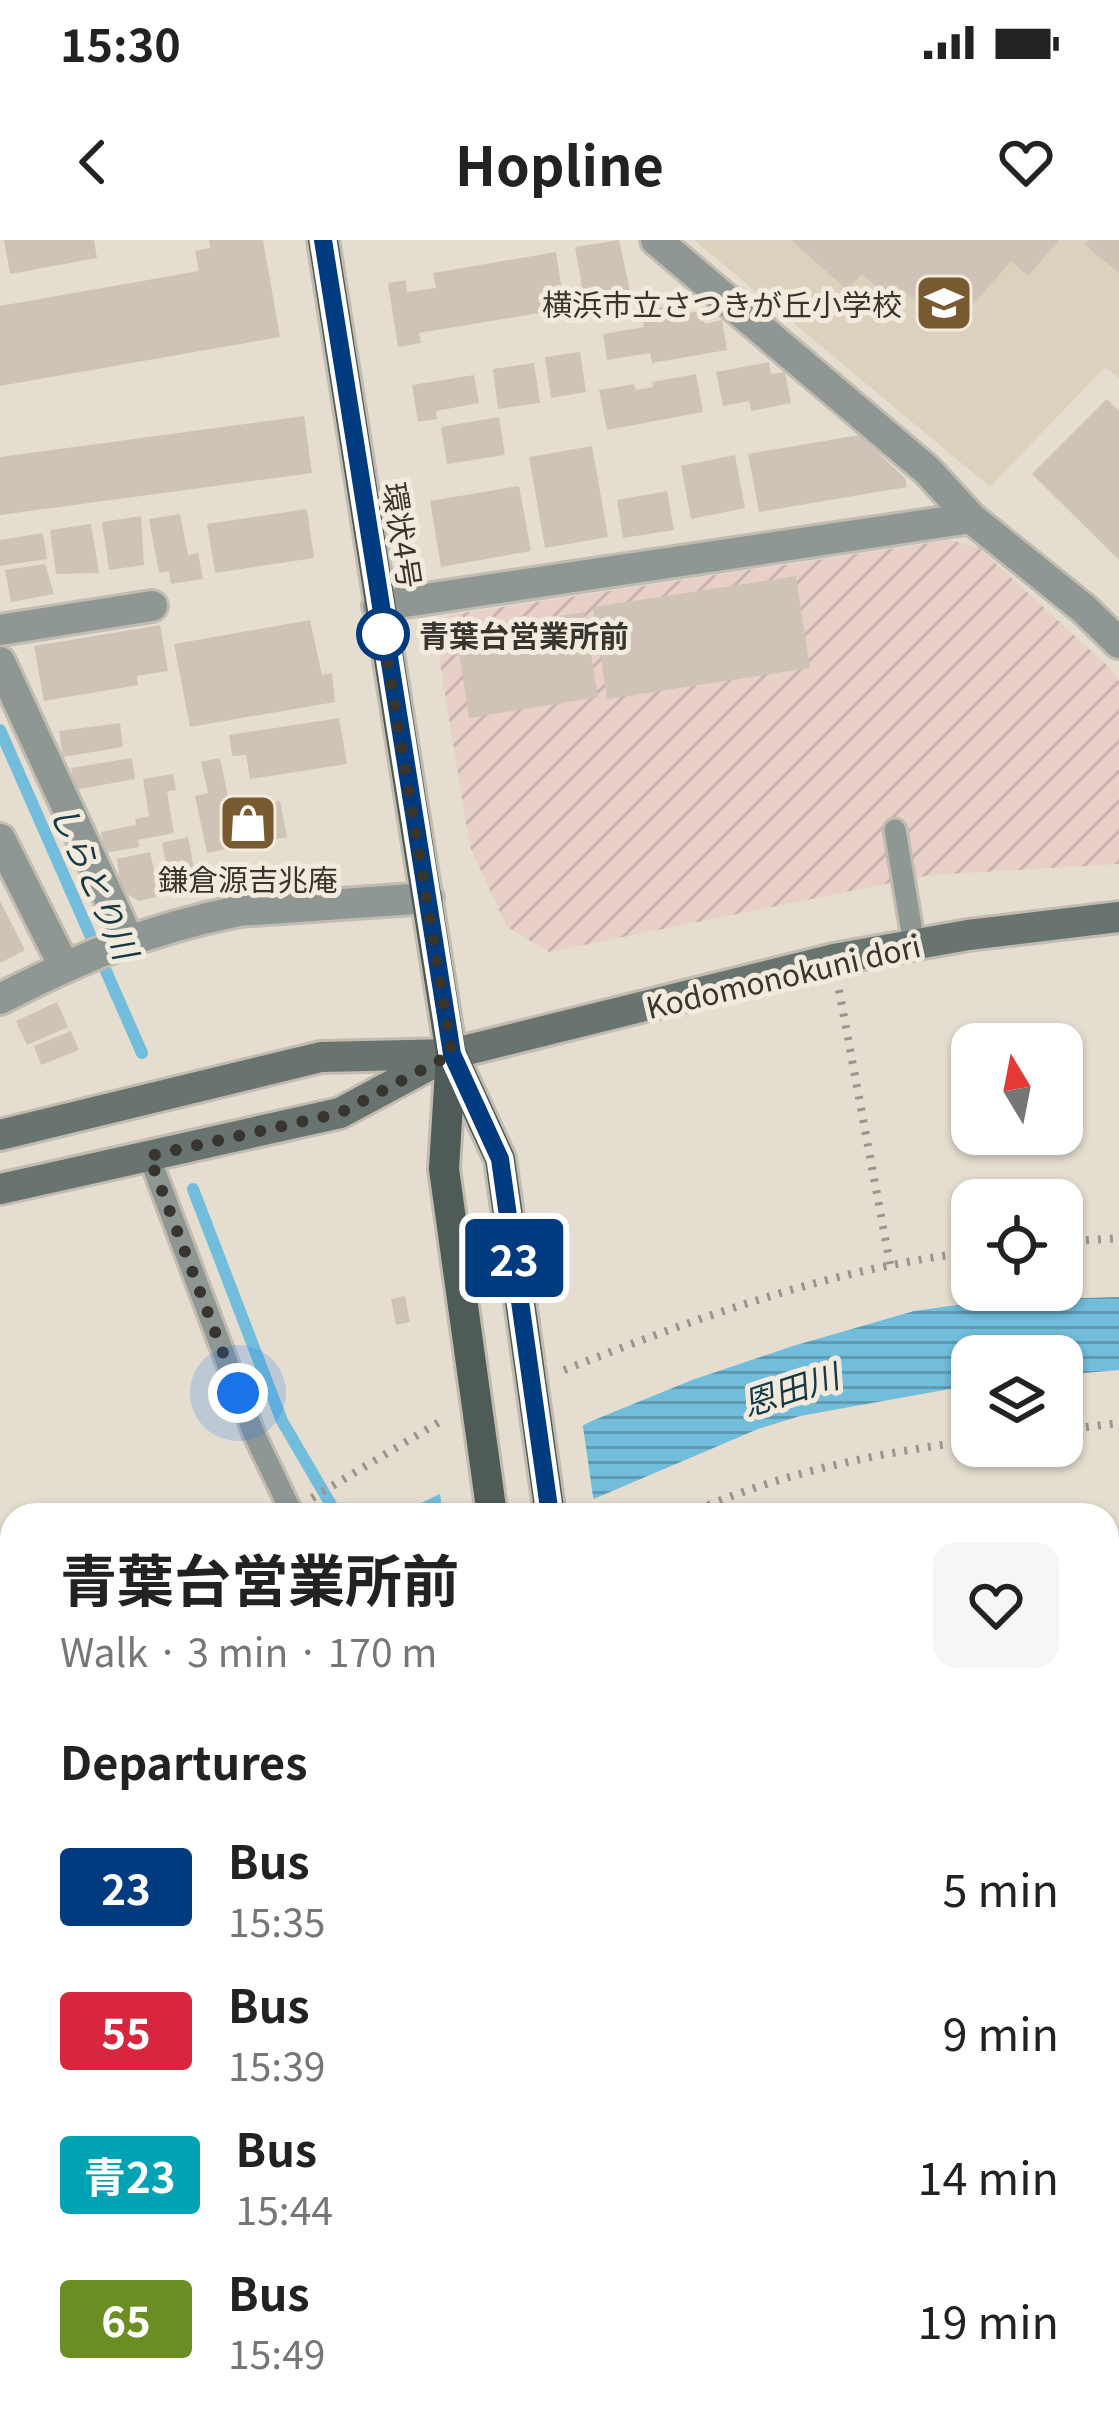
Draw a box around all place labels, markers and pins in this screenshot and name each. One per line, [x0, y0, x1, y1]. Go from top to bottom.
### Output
school or university icon: 横浜市立さつきが丘小学校 [913, 272, 975, 334]
place label: 横浜市立さつきが丘小学校 [542, 281, 902, 325]
marker: 青葉台営業所前 [358, 609, 408, 659]
place label: 青葉台営業所前 [419, 612, 629, 656]
shop icon: 鎌倉源吉兆庵 [217, 792, 279, 854]
place label: 鎌倉源吉兆庵 [158, 856, 338, 900]

